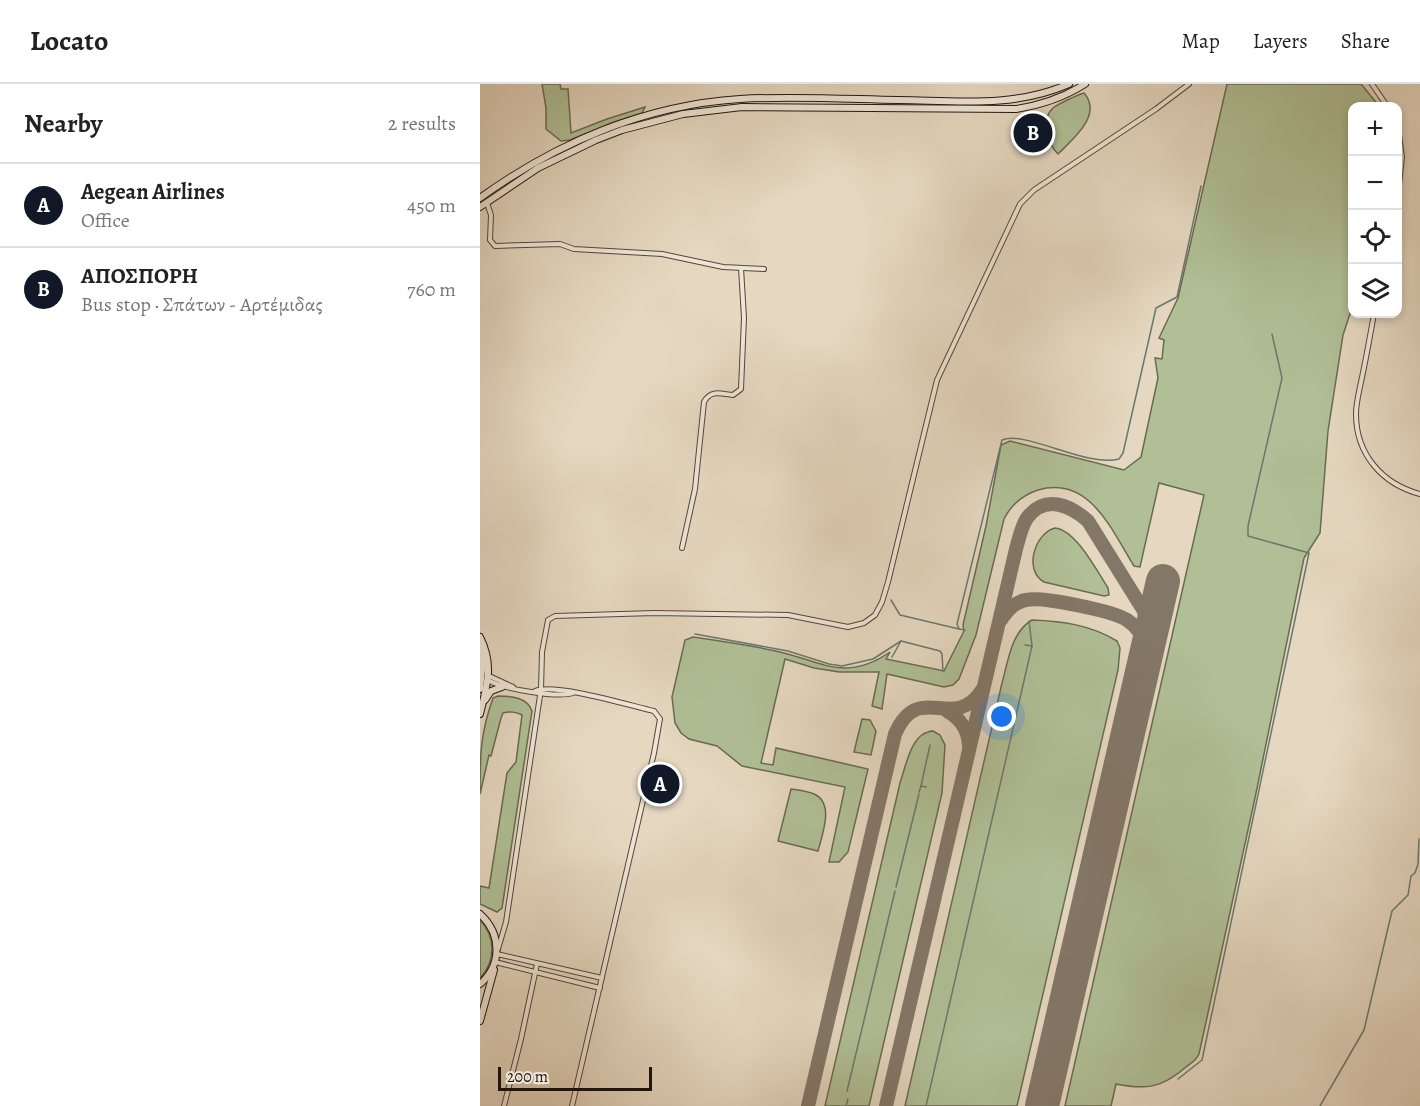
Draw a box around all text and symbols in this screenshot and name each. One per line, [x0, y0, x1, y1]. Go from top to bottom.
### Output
text: Locato [30, 22, 108, 60]
text: Map [1181, 27, 1220, 55]
text: Layers [1253, 27, 1308, 55]
text: Share [1341, 27, 1390, 55]
map controls [1348, 102, 1402, 318]
button: + [1348, 102, 1402, 156]
text: Nearby [24, 106, 103, 141]
text: 2 results [388, 110, 456, 137]
pin: B [1014, 110, 1052, 156]
button: − [1348, 156, 1402, 210]
text: Aegean Airlines [81, 177, 225, 207]
text: A [37, 192, 50, 219]
text: 450 m [407, 192, 456, 219]
text: Office [81, 207, 130, 234]
button: locate [1348, 210, 1402, 264]
text: ΑΠΟΣΠΟΡΗ [81, 261, 198, 291]
button: layers [1348, 264, 1402, 318]
text: B [37, 276, 50, 303]
text: 760 m [407, 276, 456, 303]
text: Bus stop · Σπάτων - Αρτέμιδας [81, 291, 323, 318]
your location [987, 702, 1016, 731]
pin: A [640, 762, 680, 806]
scale bar [498, 1064, 652, 1092]
text: 200 m [507, 1066, 548, 1088]

